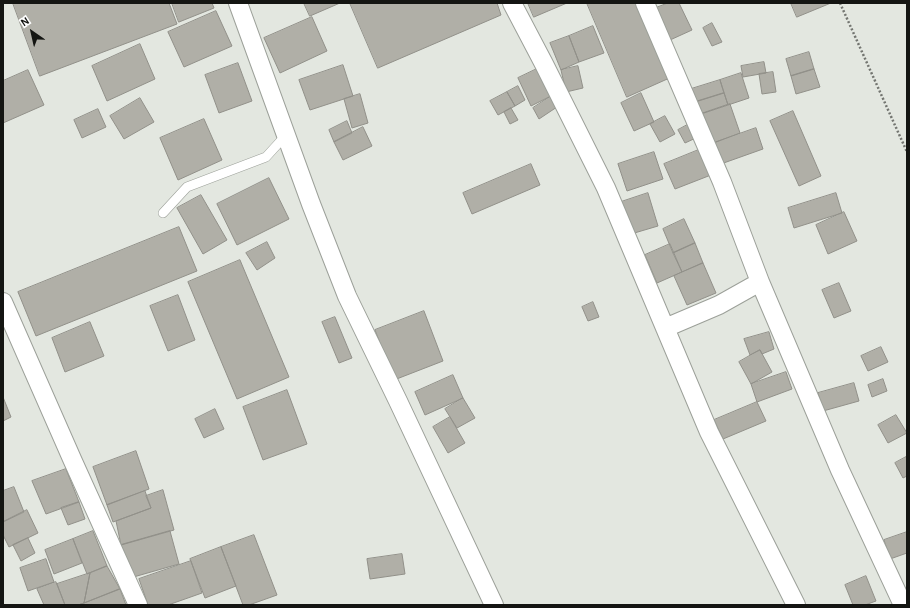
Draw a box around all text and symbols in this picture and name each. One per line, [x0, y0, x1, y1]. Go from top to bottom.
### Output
north arrow [12, 12, 52, 52]
text: N [19, 15, 31, 28]

